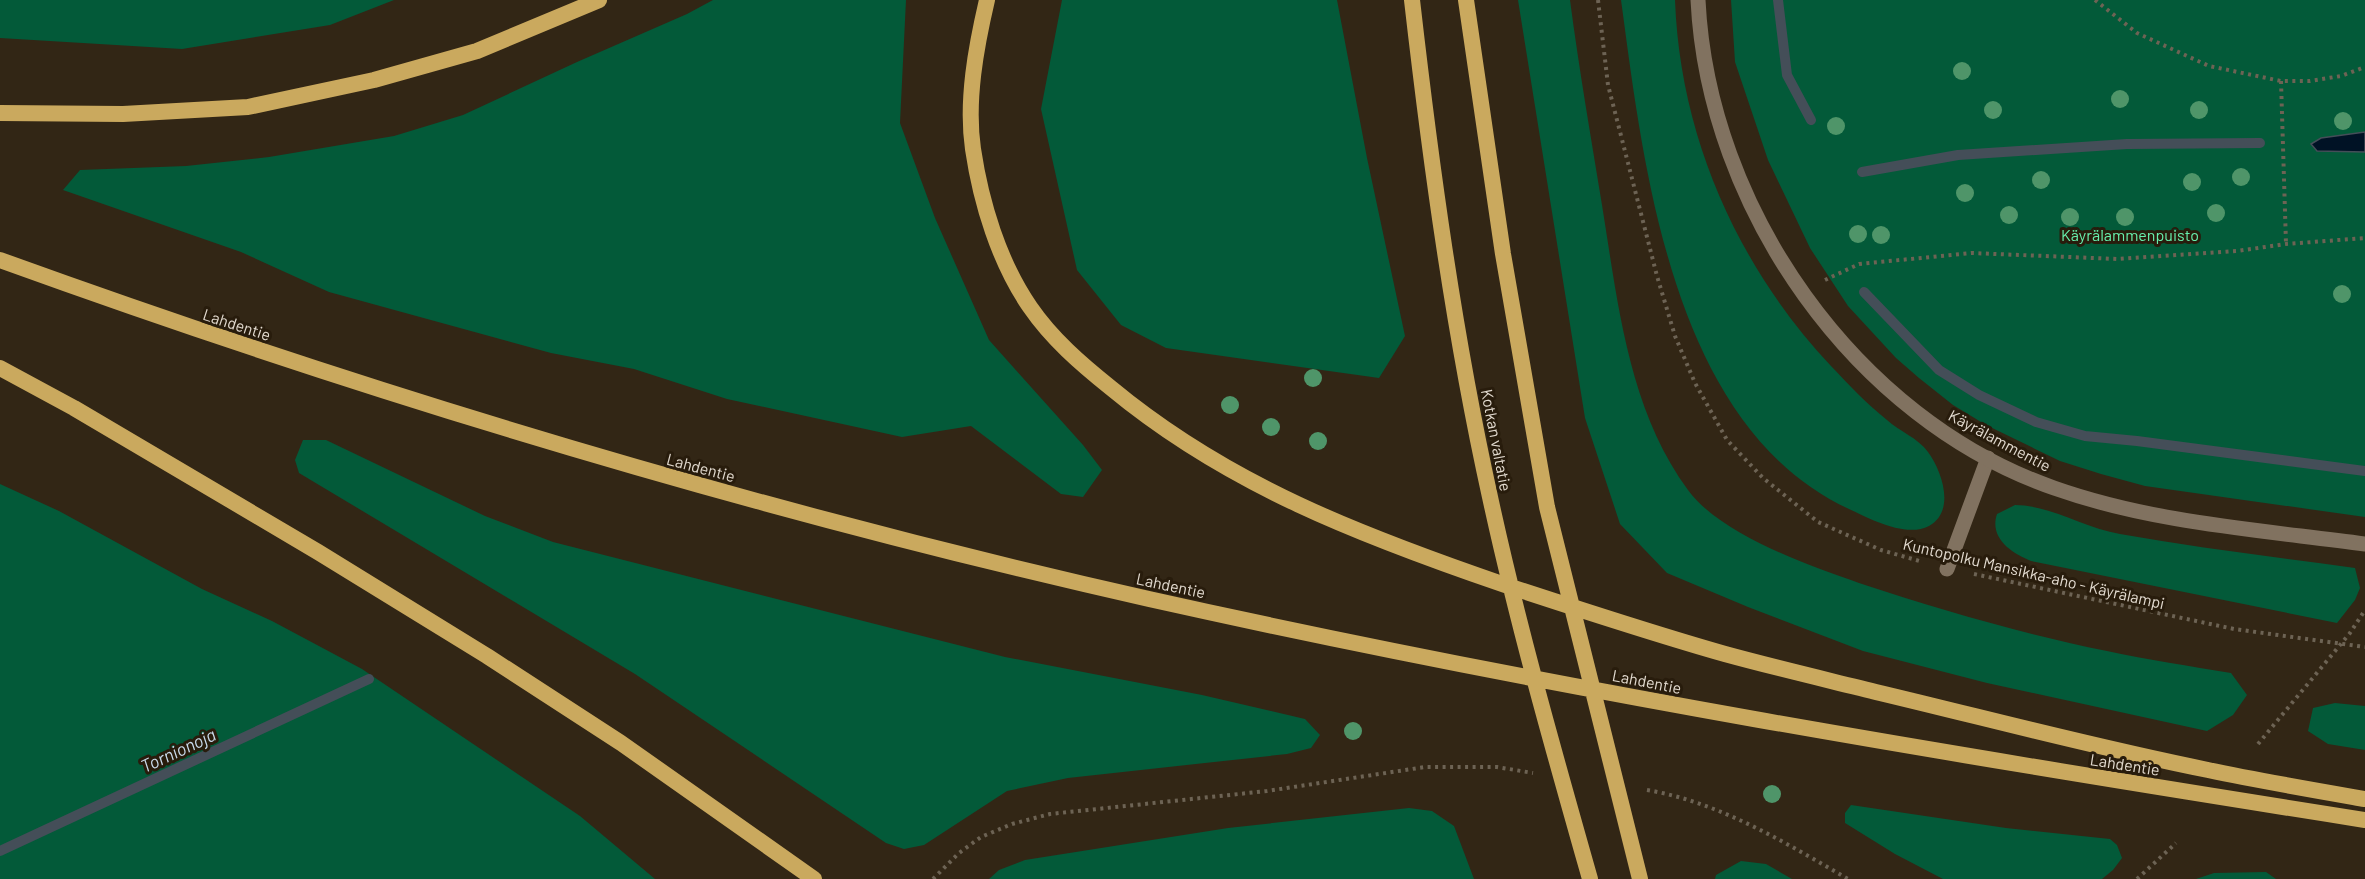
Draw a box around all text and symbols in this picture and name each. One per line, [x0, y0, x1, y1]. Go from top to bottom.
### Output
park label: Käyrälammenpuisto [2061, 225, 2199, 244]
street label: Lahdentie [201, 304, 273, 344]
street label: Kotkan valtatie [1478, 387, 1516, 493]
street label: Käyrälammentie [1946, 405, 2054, 475]
street label: Lahdentie [665, 449, 737, 485]
street label: Kuntopolku Mansikka-aho - Käyrälampi [1901, 534, 2167, 612]
street label: Lahdentie [1135, 568, 1207, 602]
street label: Lahdentie [1611, 665, 1683, 697]
water label: Tornionoja [137, 723, 219, 777]
street label: Lahdentie [2089, 749, 2161, 779]

